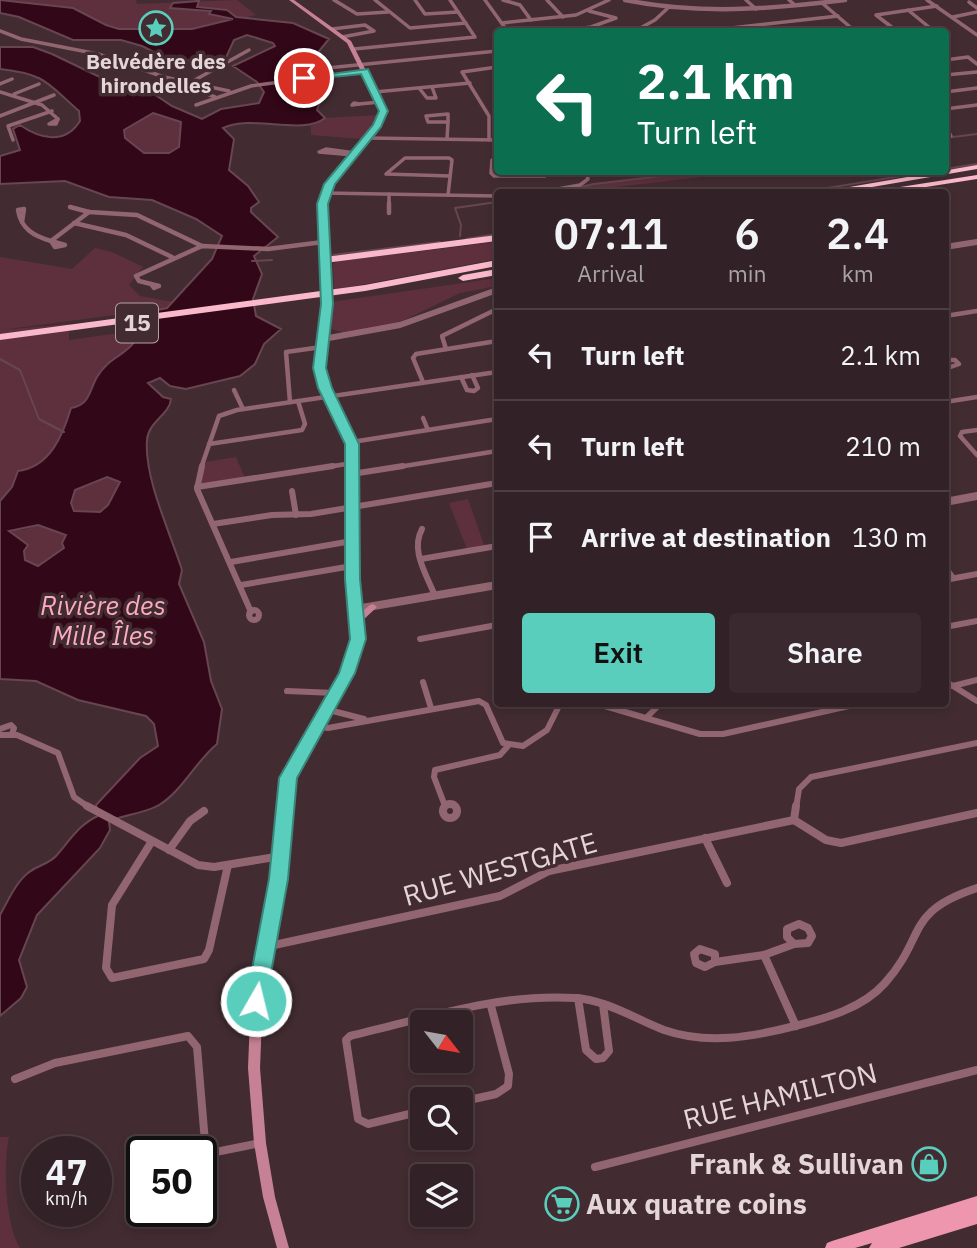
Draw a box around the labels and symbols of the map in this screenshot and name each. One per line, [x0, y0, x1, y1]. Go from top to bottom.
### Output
place icon: Belvédère des hirondelles [137, 9, 175, 47]
place label: Belvédère des hirondelles [86, 47, 226, 99]
pin [274, 48, 334, 108]
road number: 15 [116, 304, 158, 342]
water label: Rivière des Mille Îles [40, 588, 166, 652]
street label: RUE WESTGATE [399, 823, 601, 914]
position arrow [219, 964, 293, 1038]
north arrow [410, 1010, 472, 1073]
street label: RUE HAMILTON [679, 1054, 881, 1137]
speed limit sign: 50 [126, 1136, 217, 1227]
place label: Frank & Sullivan [689, 1145, 904, 1182]
shop icon: Frank & Sullivan [910, 1145, 948, 1183]
supermarket icon: Aux quatre coins [543, 1185, 581, 1223]
place label: Aux quatre coins [586, 1185, 807, 1222]

